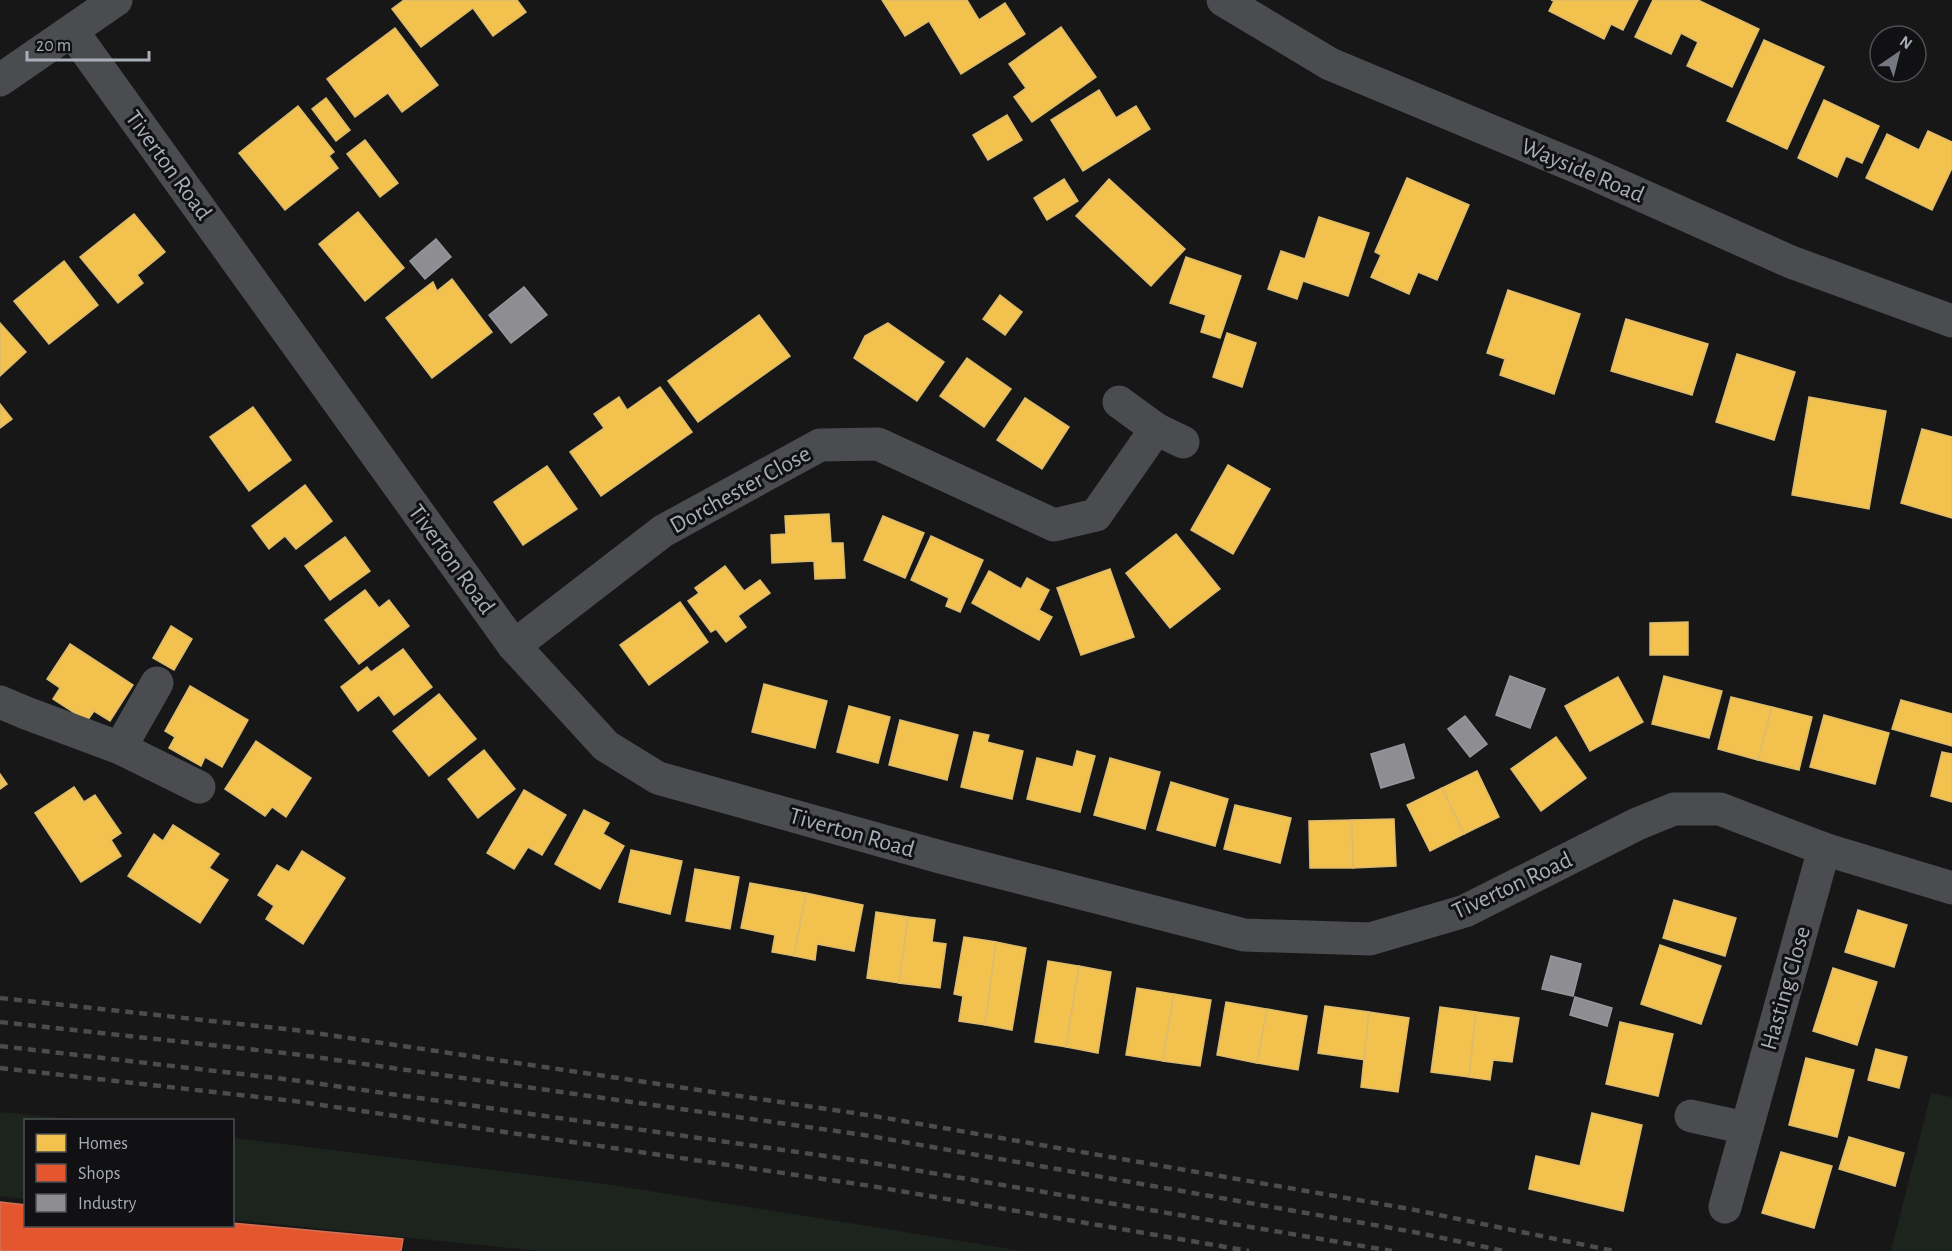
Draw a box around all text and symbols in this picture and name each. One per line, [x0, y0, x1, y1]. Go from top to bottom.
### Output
scale bar [27, 24, 148, 62]
north arrow [1868, 24, 1928, 84]
text: N [1897, 33, 1915, 52]
text: 20 m [36, 37, 71, 55]
street label: Tiverton Road [121, 106, 216, 225]
street label: Wayside Road [1518, 134, 1648, 208]
street label: Dorchester Close [666, 441, 815, 538]
street label: Tiverton Road [404, 500, 499, 619]
street label: Tiverton Road [786, 804, 917, 862]
street label: Tiverton Road [1449, 848, 1576, 924]
street label: Hasting Close [1757, 924, 1815, 1053]
legend [24, 1119, 234, 1227]
text: Homes [78, 1135, 128, 1153]
text: Shops [78, 1165, 120, 1183]
text: Industry [78, 1195, 137, 1213]

